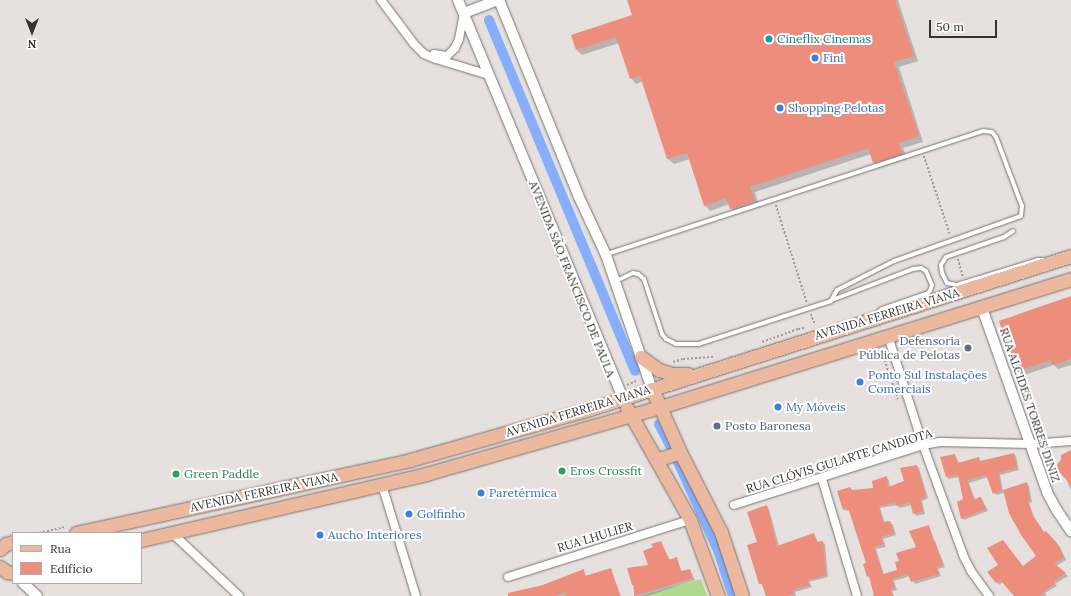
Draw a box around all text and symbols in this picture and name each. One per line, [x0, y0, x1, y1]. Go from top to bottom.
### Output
north arrow [12, 12, 52, 52]
scale bar [931, 12, 999, 38]
text: 50 m [936, 19, 964, 34]
place label: Cineflix Cinemas [777, 32, 871, 46]
marker: Cineflix Cinemas [764, 34, 774, 44]
text: N [28, 37, 36, 51]
place label: Fini [823, 51, 844, 65]
marker: Fini [810, 53, 820, 63]
place label: Shopping Pelotas [788, 101, 884, 115]
marker: Shopping Pelotas [775, 103, 785, 113]
street label: AVENIDA SÃO FRANCISCO DE PAULA [526, 179, 618, 379]
street label: AVENIDA FERREIRA VIANA [813, 285, 961, 343]
street label: RUA ALCIDES TORRES DINIZ [997, 326, 1063, 484]
place label: Defensoria Pública de Pelotas [859, 334, 960, 362]
marker: Defensoria Pública de Pelotas [963, 343, 973, 353]
place label: Ponto Sul Instalações Comerciais [868, 368, 987, 396]
marker: Ponto Sul Instalações Comerciais [855, 377, 865, 387]
street label: AVENIDA FERREIRA VIANA [504, 382, 652, 440]
place label: My Móveis [786, 400, 846, 414]
marker: My Móveis [773, 402, 783, 412]
place label: Posto Baronesa [725, 419, 811, 433]
marker: Posto Baronesa [712, 421, 722, 431]
street label: RUA CLÓVIS GULARTE CANDIOTA [744, 426, 934, 496]
place label: Eros Crossfit [570, 464, 642, 478]
marker: Eros Crossfit [557, 466, 567, 476]
place label: Green Paddle [184, 467, 259, 481]
marker: Green Paddle [171, 469, 181, 479]
street label: AVENIDA FERREIRA VIANA [189, 469, 339, 515]
place label: Paretérmica [489, 486, 557, 500]
marker: Paretérmica [476, 488, 486, 498]
place label: Golfinho [417, 507, 465, 521]
marker: Golfinho [404, 509, 414, 519]
street label: RUA LHULIER [556, 519, 634, 555]
place label: Aucho Interiores [328, 528, 421, 542]
marker: Aucho Interiores [315, 530, 325, 540]
legend [12, 532, 142, 584]
text: Rua [50, 541, 71, 556]
text: Edifício [50, 561, 93, 576]

